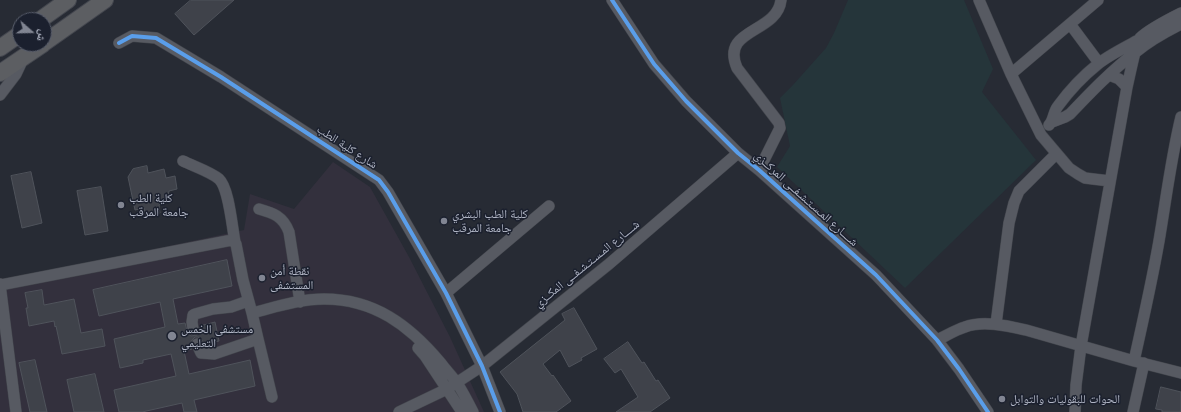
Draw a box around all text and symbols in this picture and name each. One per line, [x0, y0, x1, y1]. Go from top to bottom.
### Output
north arrow [12, 12, 52, 52]
text: ش [34, 28, 51, 44]
street label: شارع كلية الطب [314, 122, 380, 172]
street label: شــــارع المـسـتـشـفــى المركــزي [751, 148, 861, 250]
place label: كلية الطب جامعة المرقب [129, 191, 189, 219]
marker: كلية الطب جامعة المرقب [116, 200, 126, 210]
place label: كلية الطب البشري جامعة المرقب [452, 207, 528, 235]
marker: كلية الطب البشري جامعة المرقب [439, 216, 449, 226]
street label: شــــارع المـسـتـشـفــى المكــزي [532, 217, 642, 311]
place label: نقطة أمن المستشفى [270, 264, 313, 292]
marker: نقطة أمن المستشفى [257, 273, 267, 283]
place label: مستشفى الخمس التعليمي [181, 322, 253, 350]
marker: مستشفى الخمس التعليمي [166, 330, 178, 342]
place label: الحوات للبقوليات والتوابل [1010, 392, 1120, 406]
marker: الحوات للبقوليات والتوابل [997, 394, 1007, 404]

